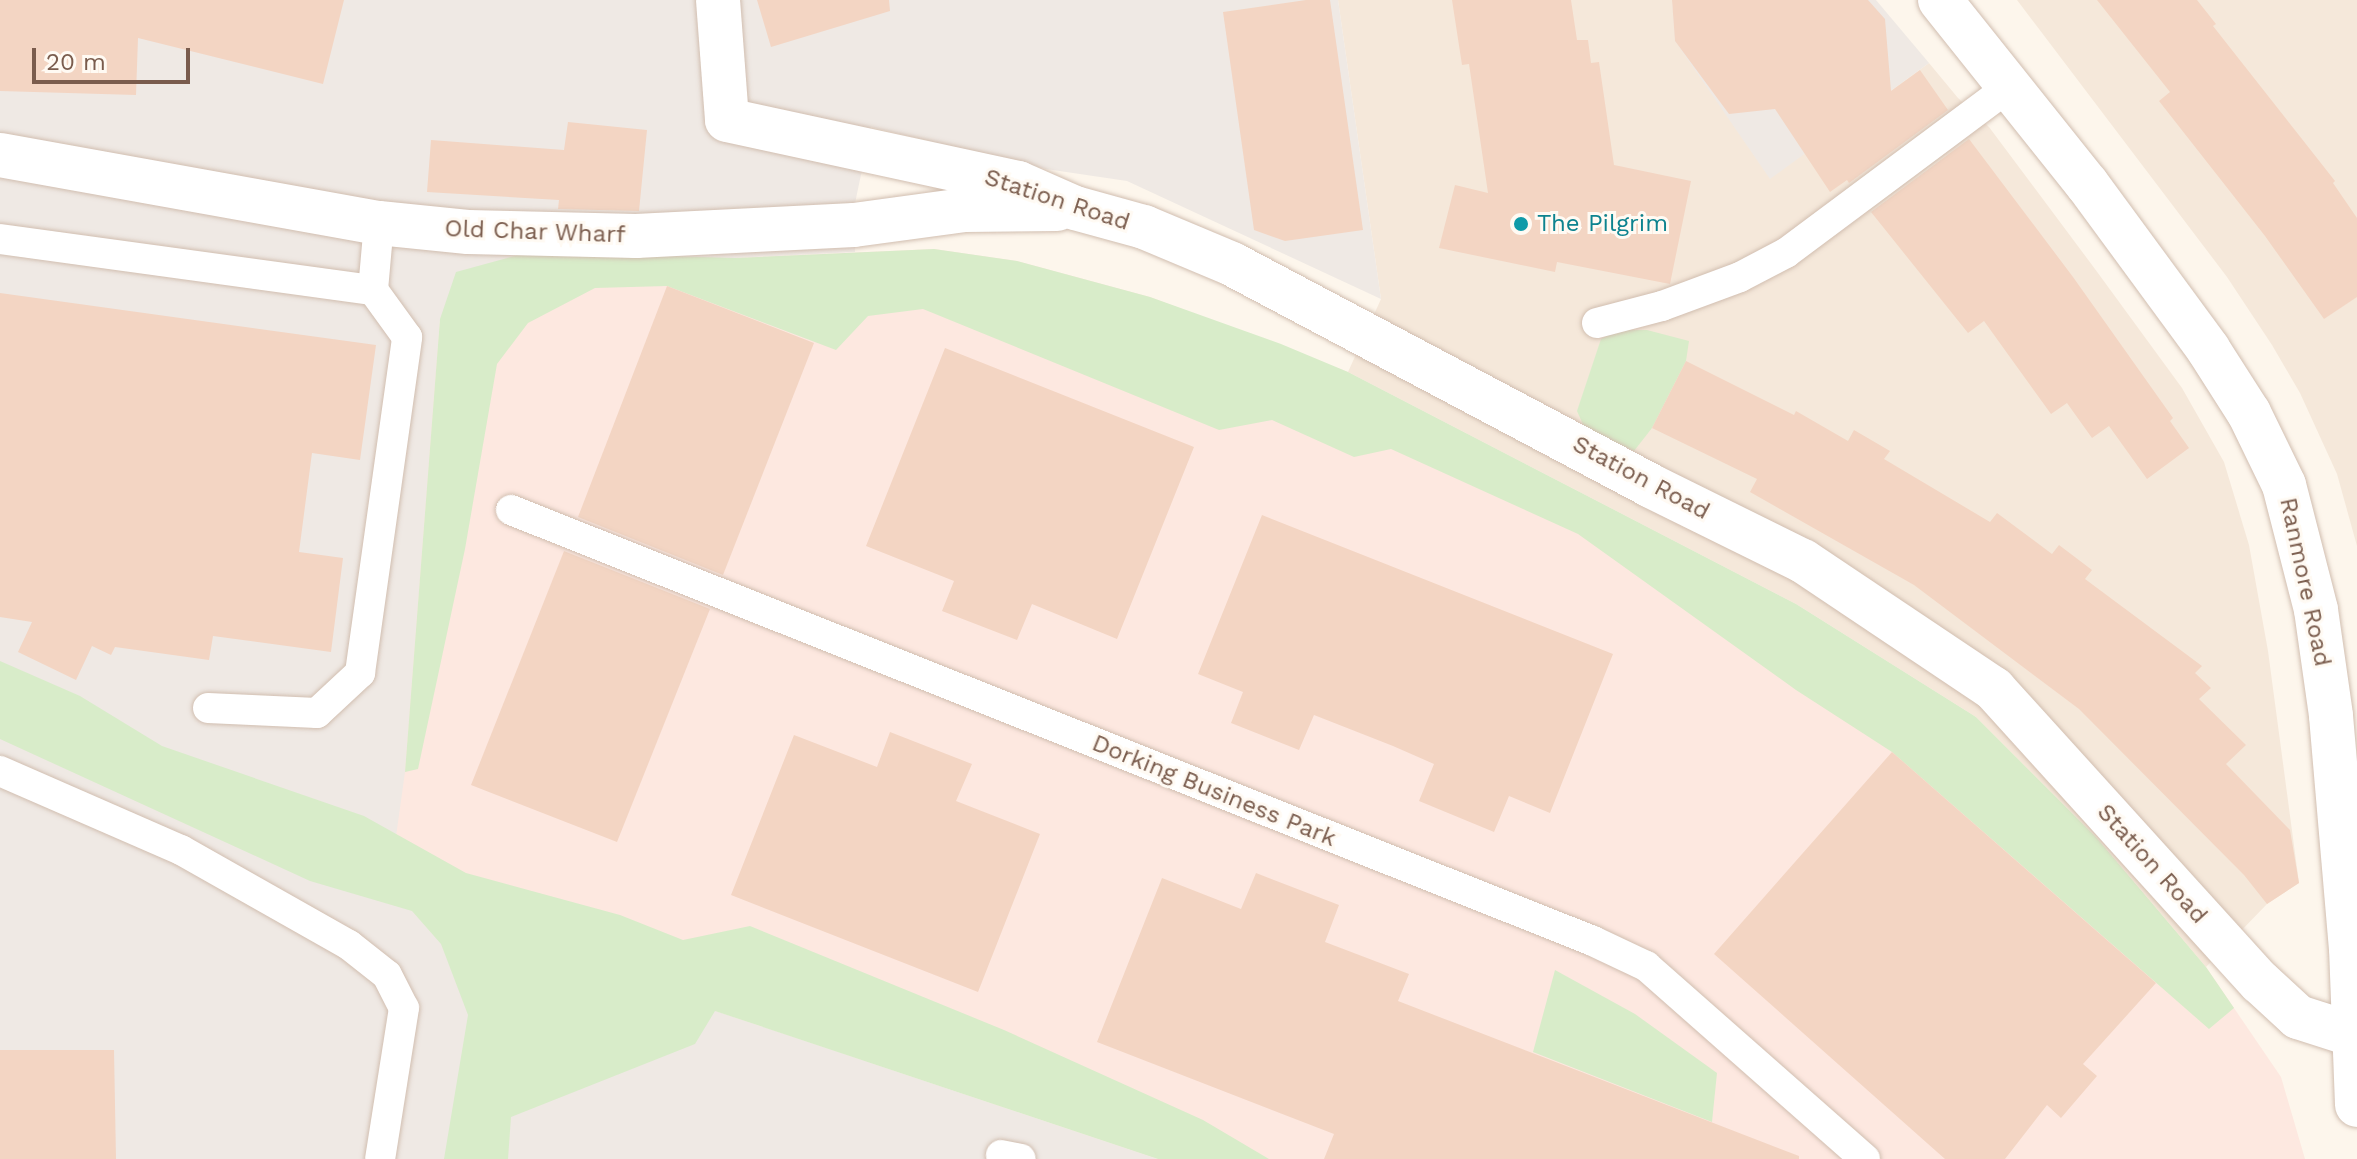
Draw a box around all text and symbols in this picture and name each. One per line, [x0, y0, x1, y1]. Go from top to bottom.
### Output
scale bar [36, 32, 194, 82]
text: 20 m [46, 48, 106, 76]
street label: Station Road [981, 163, 1133, 237]
place label: The Pilgrim [1537, 210, 1668, 238]
street label: Old Char Wharf [443, 214, 627, 250]
marker: The Pilgrim [1512, 215, 1530, 233]
street label: Station Road [1568, 430, 1714, 526]
street label: Ranmore Road [2273, 495, 2337, 669]
street label: Dorking Business Park [1088, 729, 1340, 853]
street label: Station Road [2091, 798, 2213, 930]

